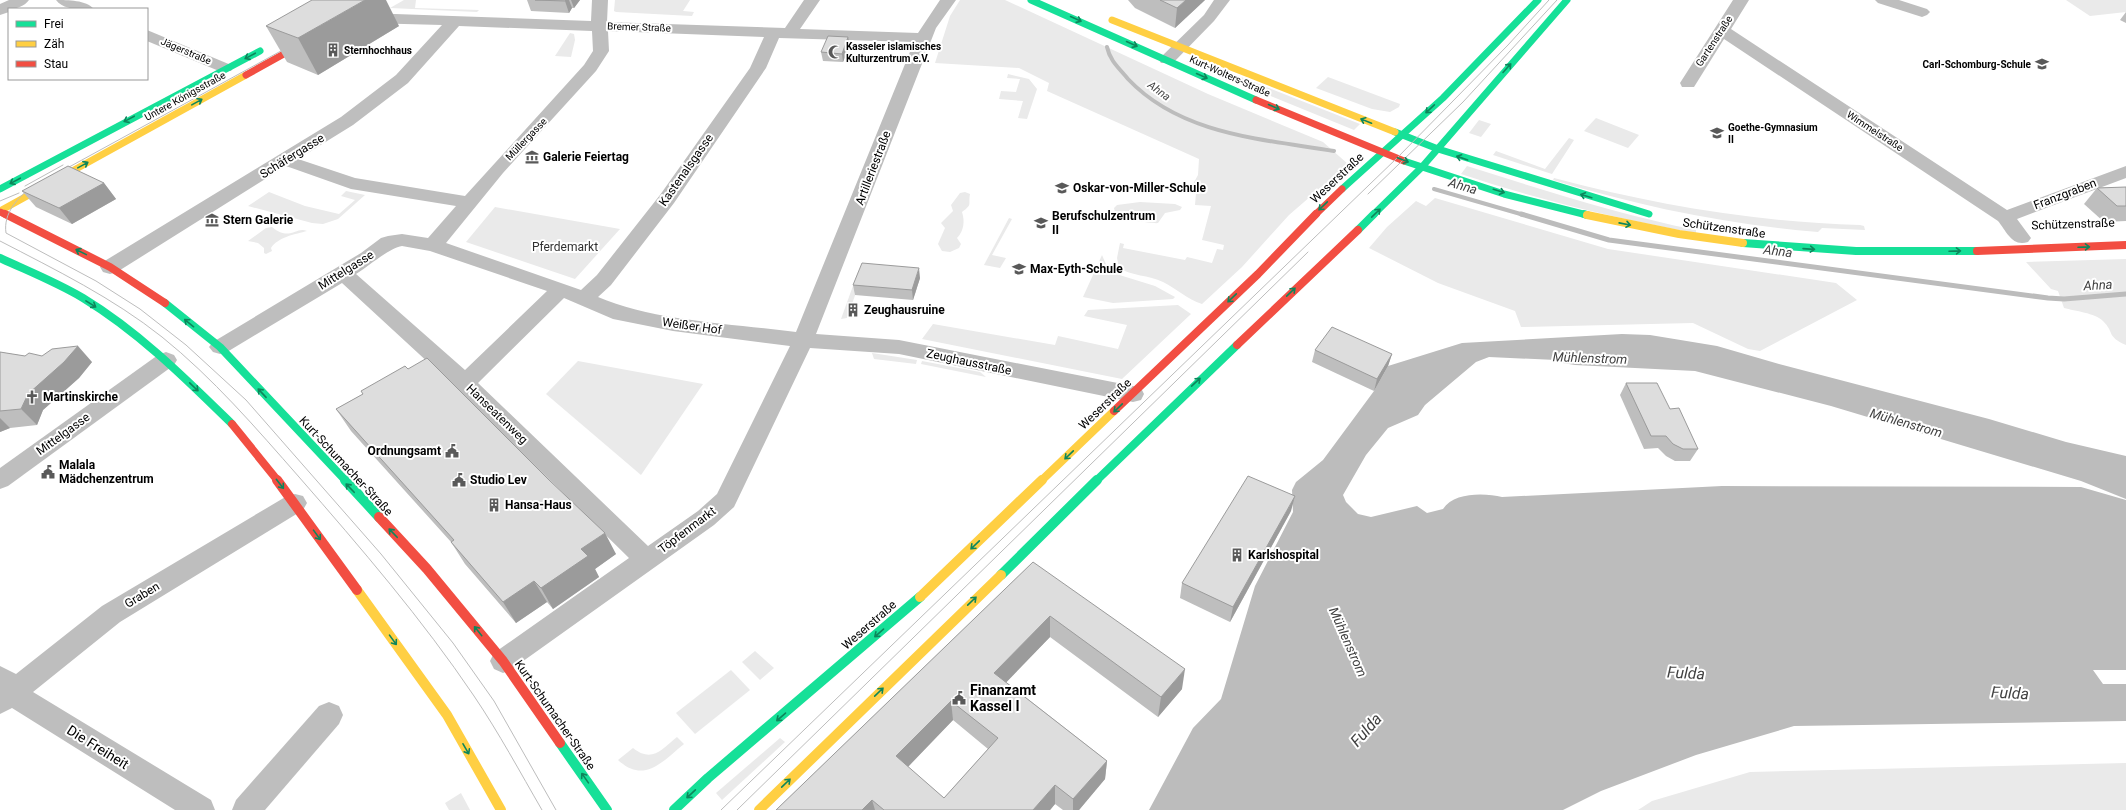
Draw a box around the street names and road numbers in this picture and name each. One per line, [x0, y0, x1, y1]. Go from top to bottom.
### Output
street label: Gartenstraße [1694, 14, 1734, 68]
street label: Bremer Straße [607, 20, 671, 34]
street label: Jägerstraße [159, 35, 213, 67]
street label: Kurt-Wolters-Straße [1188, 53, 1272, 99]
street label: Untere Königsstraße [143, 69, 227, 123]
street label: Wimmelstraße [1845, 109, 1905, 153]
street label: Müllergasse [503, 116, 549, 162]
street label: Artilleriestraße [852, 129, 894, 207]
street label: Schäfergasse [257, 131, 327, 181]
street label: Kastenalsgasse [656, 131, 716, 209]
street label: Weserstraße [1308, 150, 1366, 206]
street label: Franzgraben [2032, 176, 2098, 212]
street label: Schützenstraße [1682, 215, 1766, 241]
street label: Schützenstraße [2031, 216, 2115, 232]
street label: Mittelgasse [316, 247, 376, 293]
street label: Weißer Hof [661, 315, 723, 337]
street label: Zeughausstraße [925, 346, 1013, 378]
street label: Weserstraße [1076, 376, 1134, 432]
street label: Hanseatenweg [463, 381, 531, 447]
street label: Mittelgasse [34, 410, 92, 458]
street label: Kurt-Schumacher-Straße [296, 413, 396, 519]
street label: Töpfenmarkt [656, 504, 719, 556]
street label: Graben [122, 579, 162, 611]
street label: Weserstraße [839, 598, 899, 652]
street label: Kurt-Schumacher-Straße [512, 657, 598, 773]
street label: Die Freiheit [64, 722, 132, 772]

